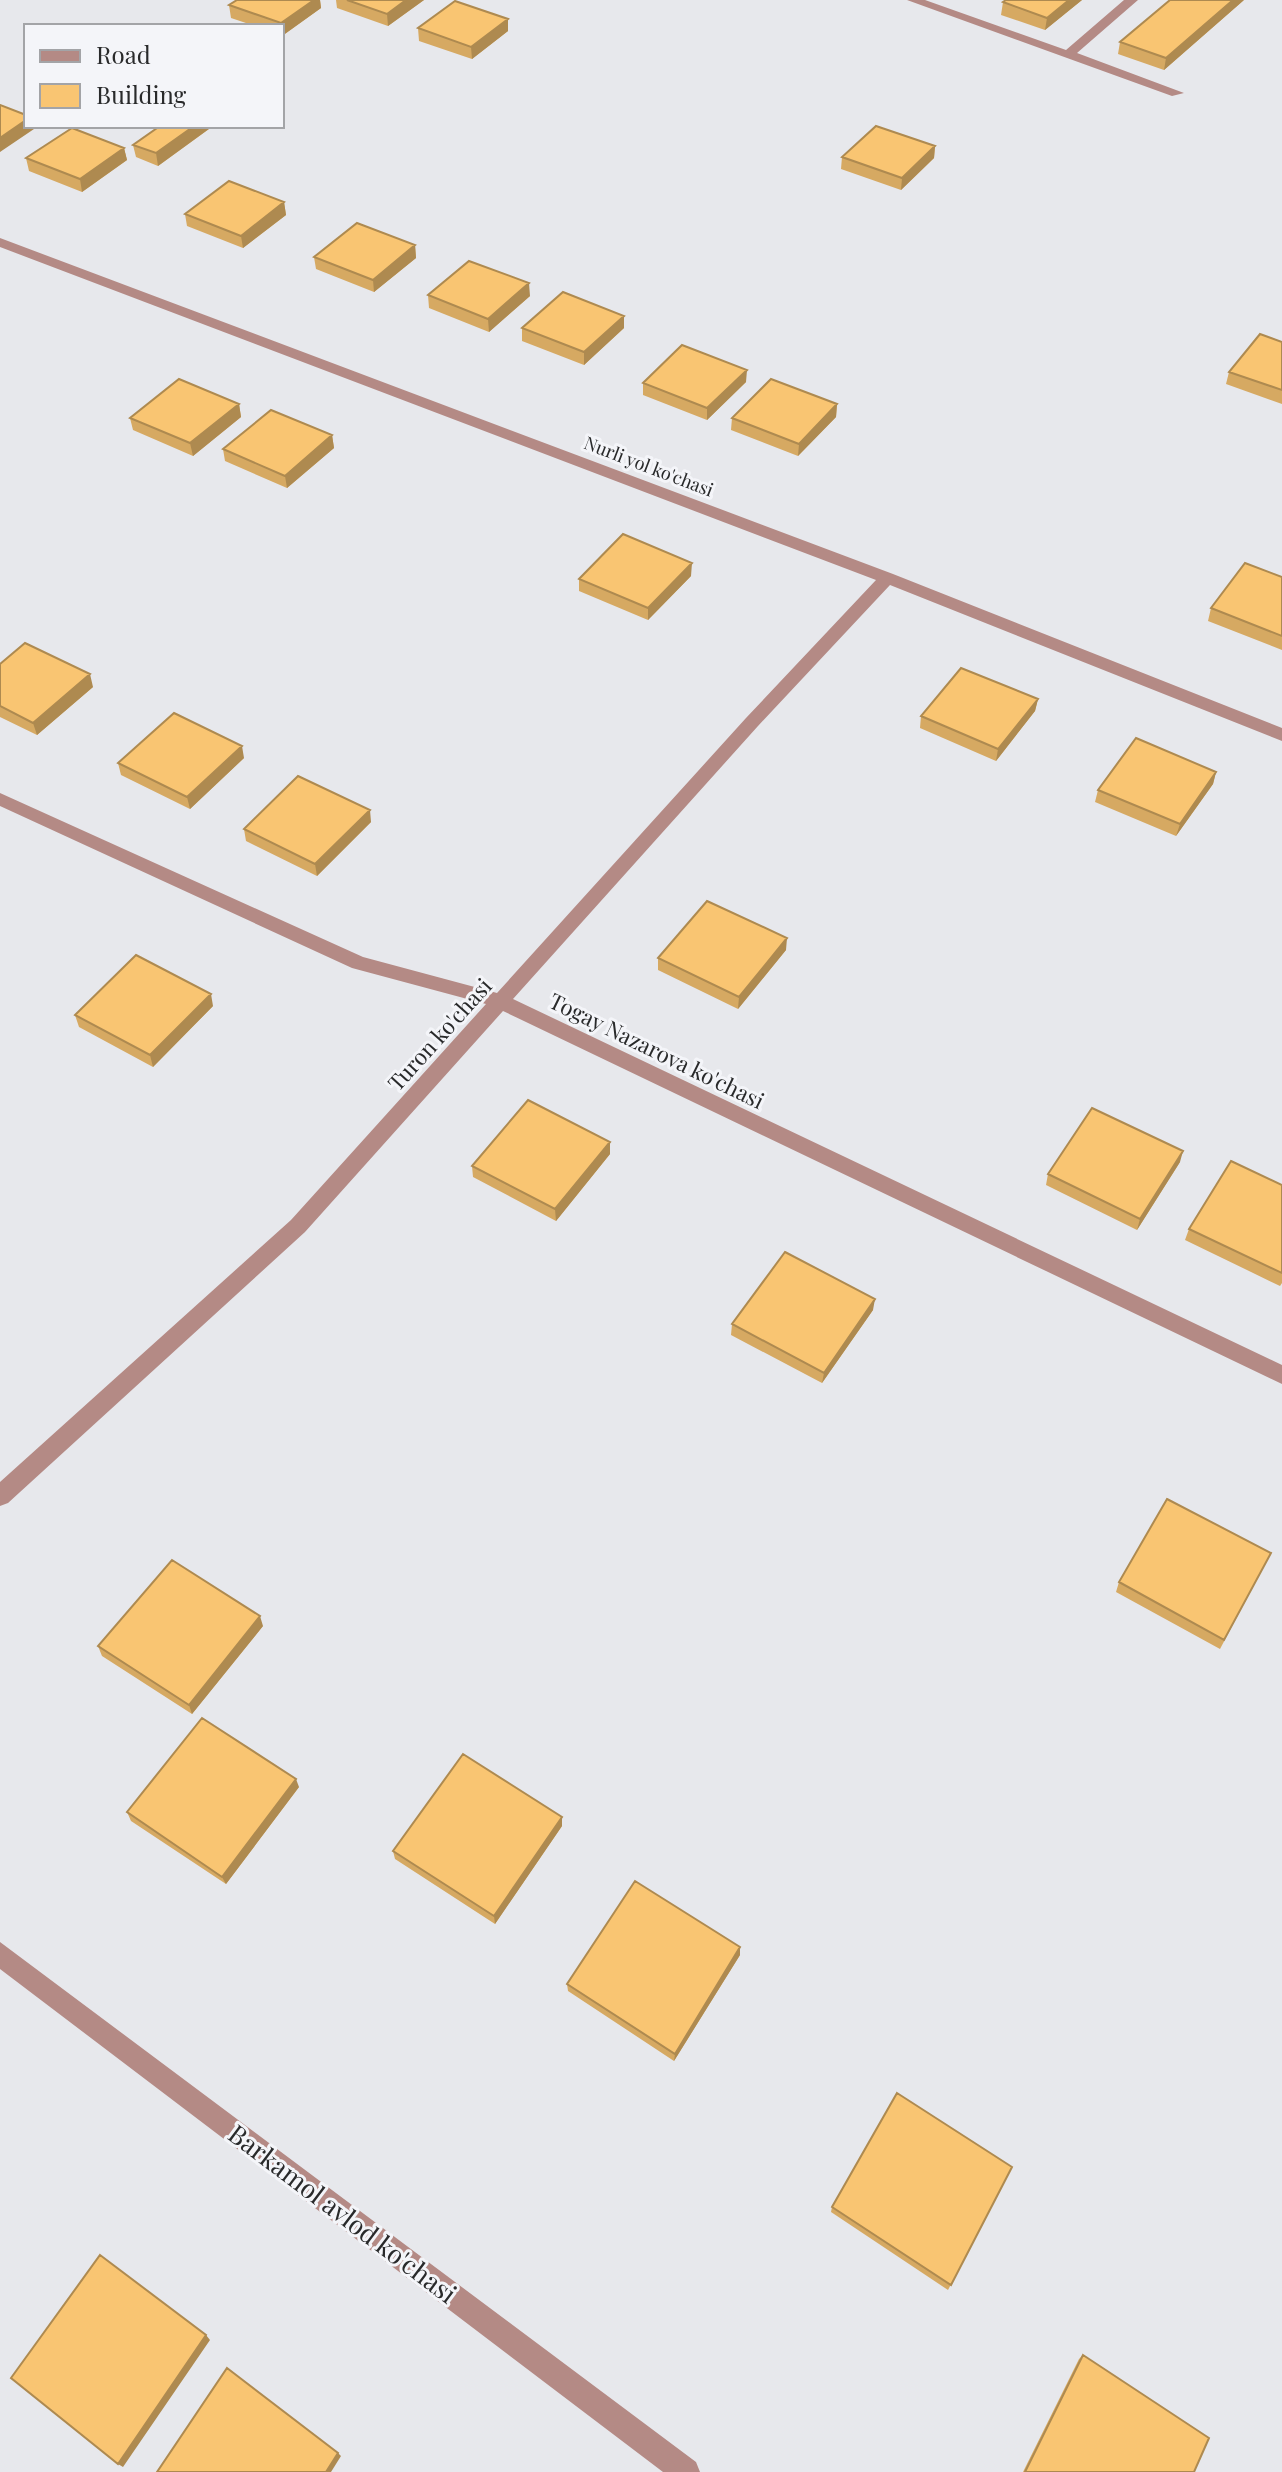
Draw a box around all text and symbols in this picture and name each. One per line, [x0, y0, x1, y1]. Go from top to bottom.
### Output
legend [24, 24, 284, 128]
text: Road [96, 38, 151, 70]
text: Building [96, 78, 187, 110]
street label: Nurli yol ko'chasi [581, 430, 717, 502]
street label: Turon ko'chasi [380, 971, 498, 1097]
street label: Togay Nazarova ko'chasi [545, 985, 769, 1115]
street label: Barkamol avlod ko'chasi [222, 2116, 465, 2311]

